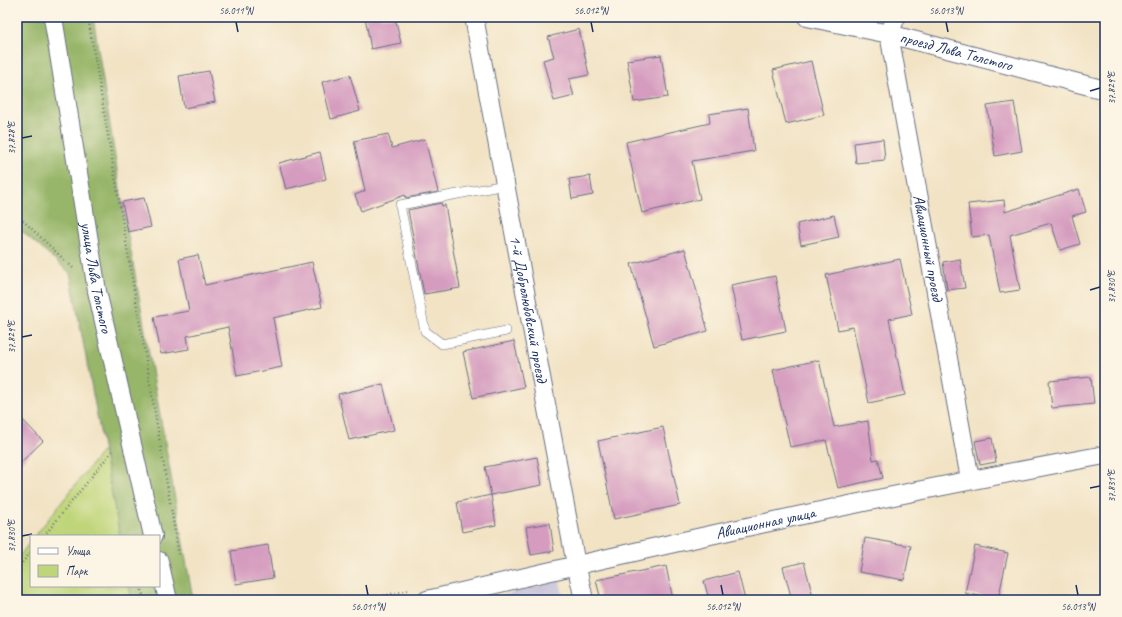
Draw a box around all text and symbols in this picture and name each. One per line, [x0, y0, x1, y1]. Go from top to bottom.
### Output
text: 56.011°N [219, 4, 255, 17]
text: 56.012°N [574, 4, 610, 17]
text: 56.013°N [929, 4, 965, 17]
street label: проезд Льва Толстого [898, 27, 1016, 76]
text: 37.829°E [1105, 70, 1118, 104]
text: 37.828°E [5, 120, 18, 154]
street label: Авиационный проезд [908, 193, 948, 304]
street label: улица Льва Толстого [76, 220, 117, 336]
street label: 1-й Добролюбовский проезд [505, 234, 552, 385]
text: 37.830°E [1105, 269, 1118, 303]
text: 37.829°E [5, 319, 18, 353]
text: 37.831°E [1105, 468, 1118, 502]
street label: Авиационная улица [714, 502, 818, 544]
text: 37.830°E [5, 518, 18, 552]
legend [30, 535, 160, 587]
text: Улица [66, 543, 91, 559]
text: Парк [66, 563, 89, 579]
text: 56.011°N [351, 600, 387, 613]
text: 56.012°N [706, 600, 742, 613]
text: 56.013°N [1061, 600, 1097, 613]

